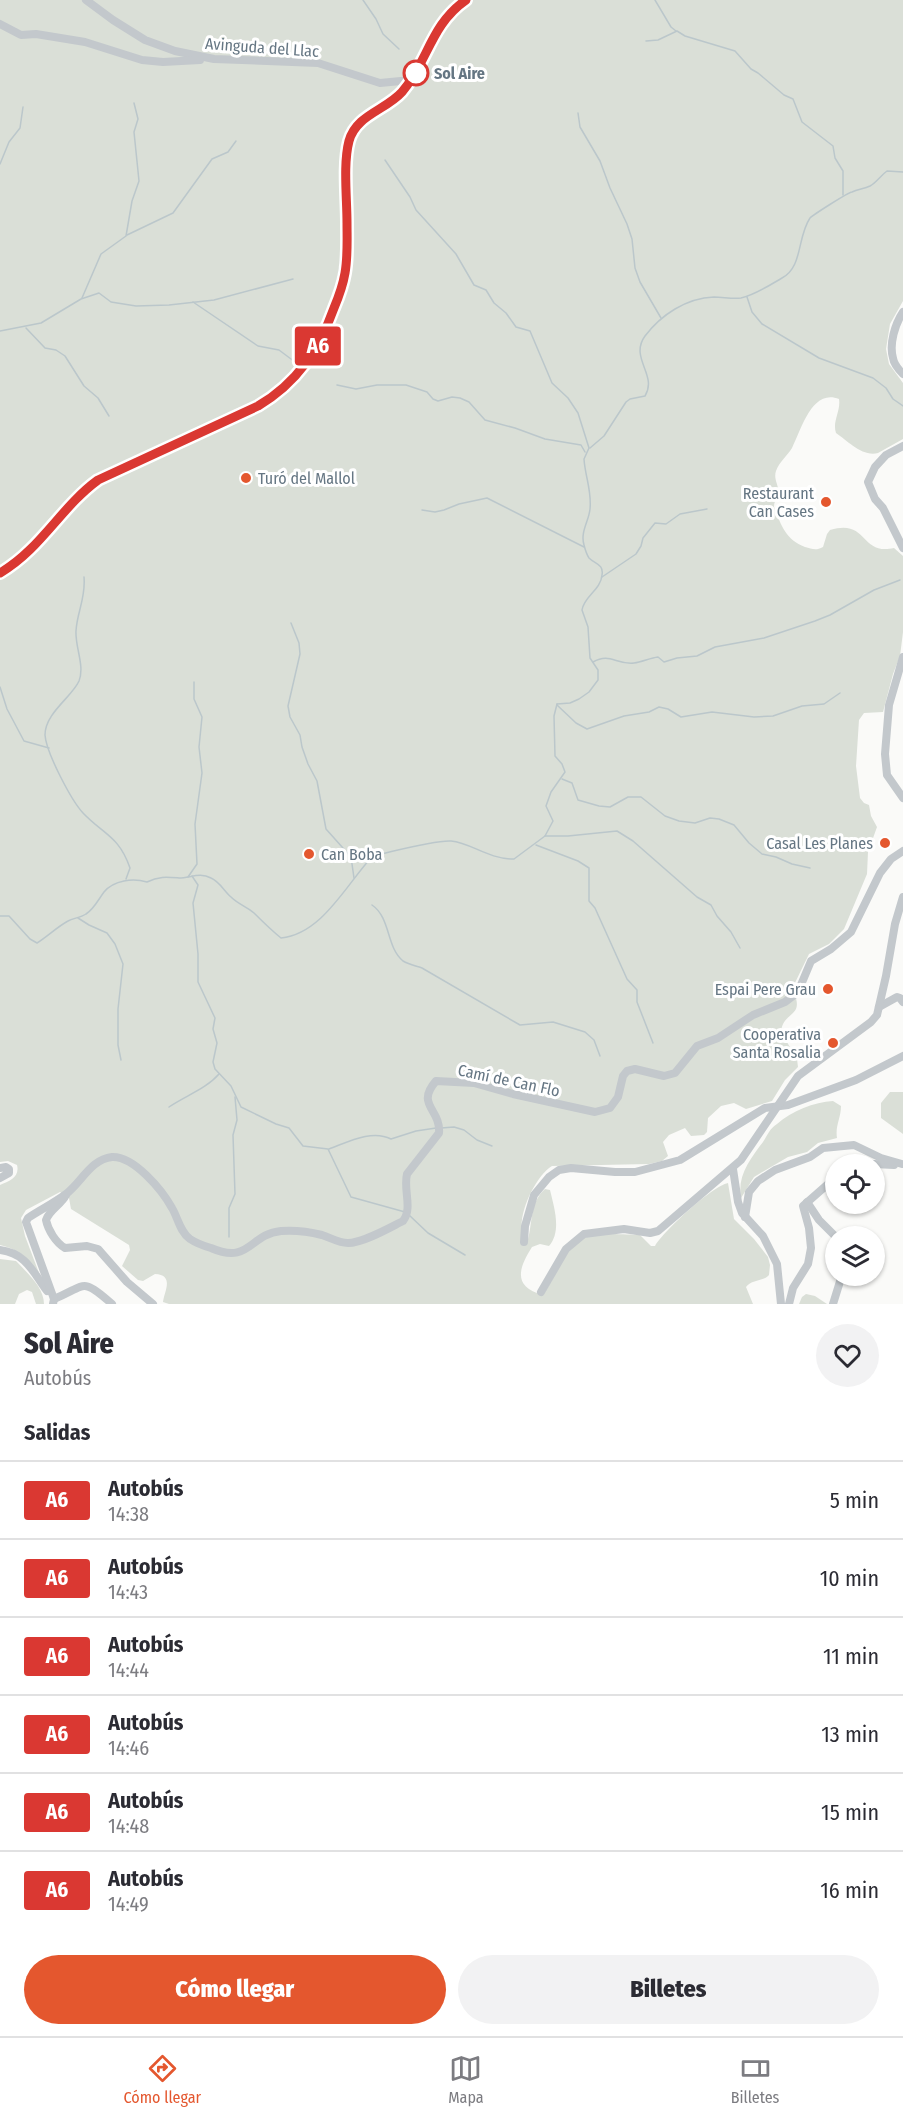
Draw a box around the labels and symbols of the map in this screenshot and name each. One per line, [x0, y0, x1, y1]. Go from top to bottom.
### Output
street label: Avinguda del Llac [204, 34, 320, 61]
marker: Sol Aire [403, 60, 429, 86]
place label: Sol Aire [434, 64, 485, 83]
line badge: A6 [291, 326, 345, 366]
place label: Turó del Mallol [258, 469, 355, 488]
marker: Turó del Mallol [239, 471, 253, 485]
place label: Restaurant Can Cases [743, 484, 815, 521]
marker: Restaurant Can Cases [819, 495, 833, 509]
place label: Casal Les Planes [766, 834, 873, 853]
marker: Casal Les Planes [878, 836, 892, 850]
place label: Can Boba [321, 845, 383, 864]
marker: Can Boba [302, 847, 316, 861]
place label: Espai Pere Grau [715, 980, 816, 999]
marker: Espai Pere Grau [821, 982, 835, 996]
place label: Cooperativa Santa Rosalia [733, 1025, 821, 1062]
marker: Cooperativa Santa Rosalia [826, 1036, 840, 1050]
street label: Camí de Can Flo [456, 1060, 562, 1101]

